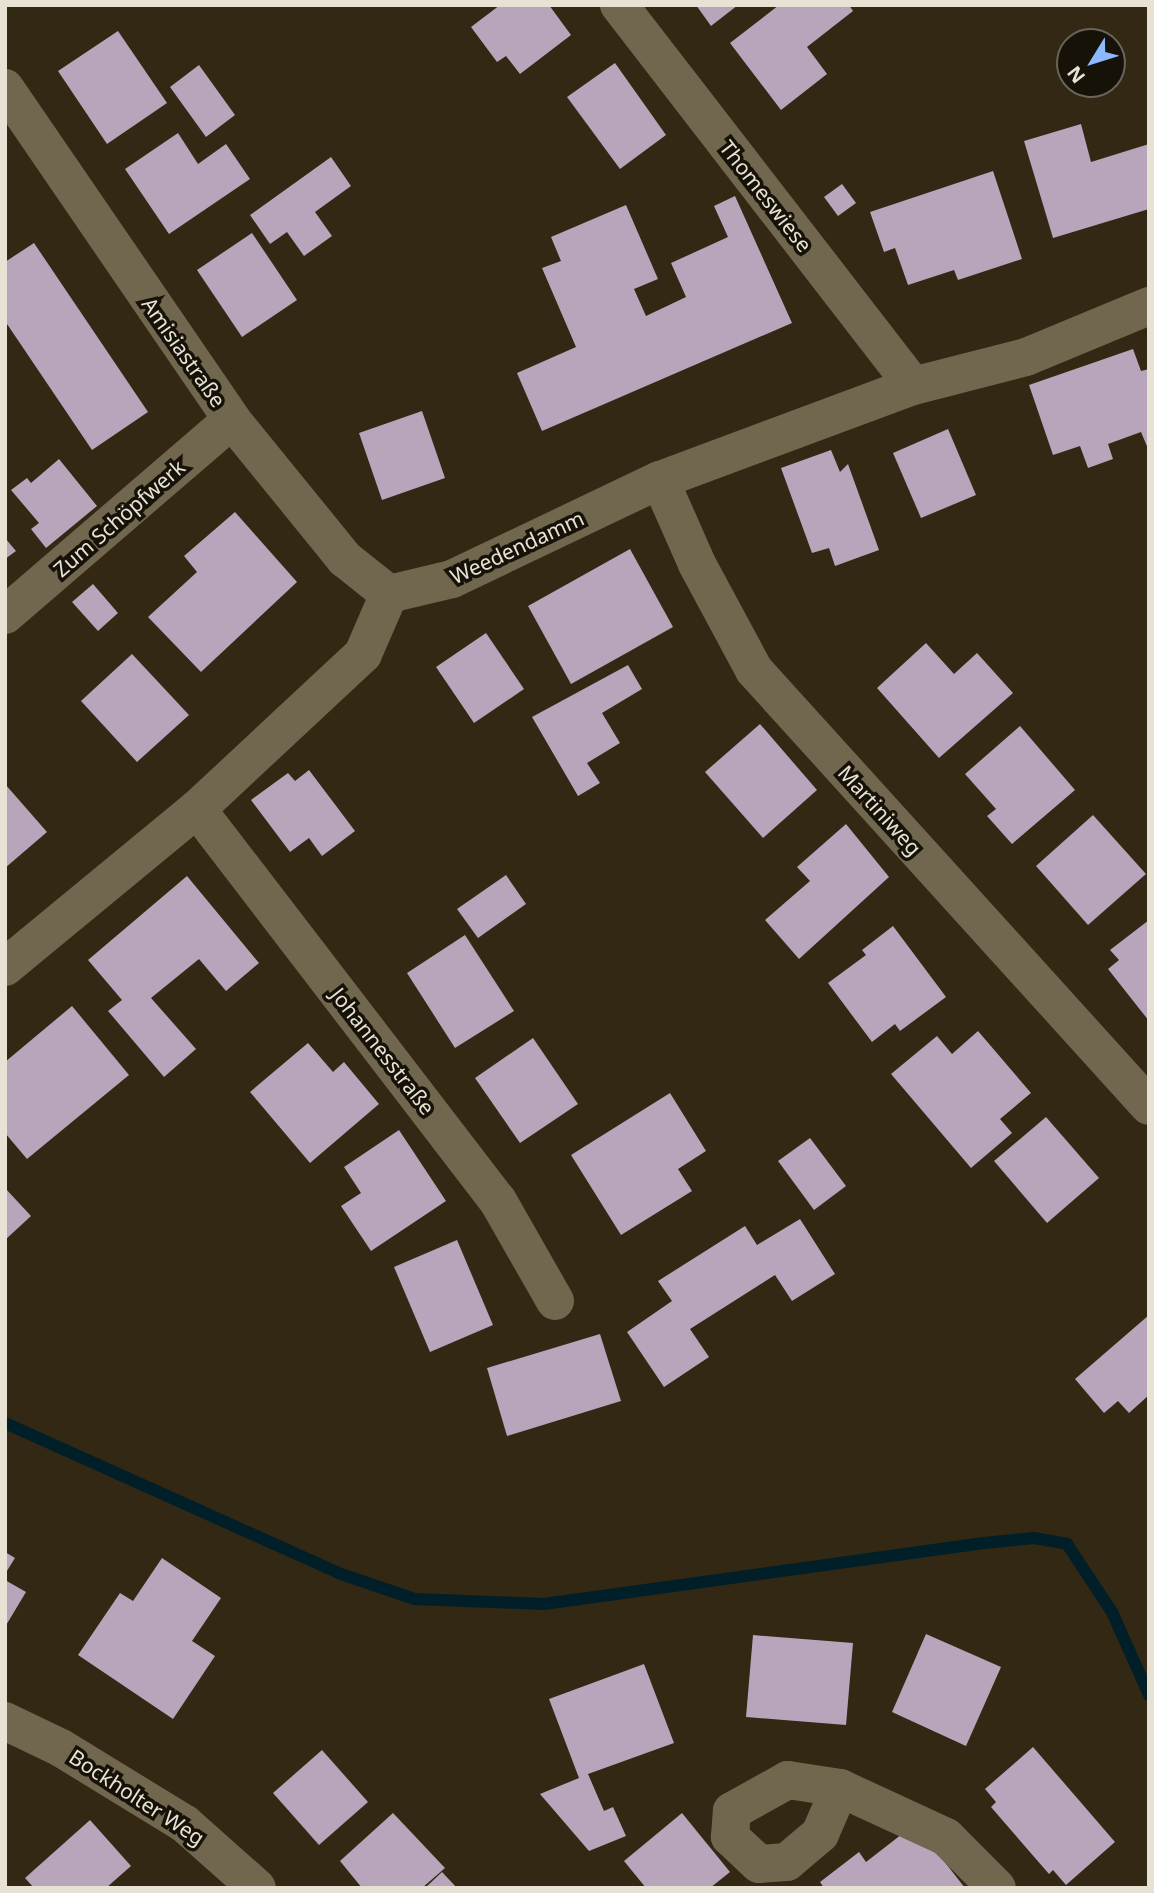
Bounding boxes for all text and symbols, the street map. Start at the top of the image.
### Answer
north arrow [1056,28,1126,98]
text: N [1061,61,1091,89]
street label: Thomeswiese [715,135,817,257]
street label: Amisiastraße [137,292,231,412]
street label: Zum Schöpfwerk [48,454,190,582]
street label: Weedendamm [446,505,588,589]
street label: Martiniweg [833,760,927,860]
street label: Johannesstraße [326,983,440,1119]
street label: Bockholter Weg [65,1744,209,1850]

